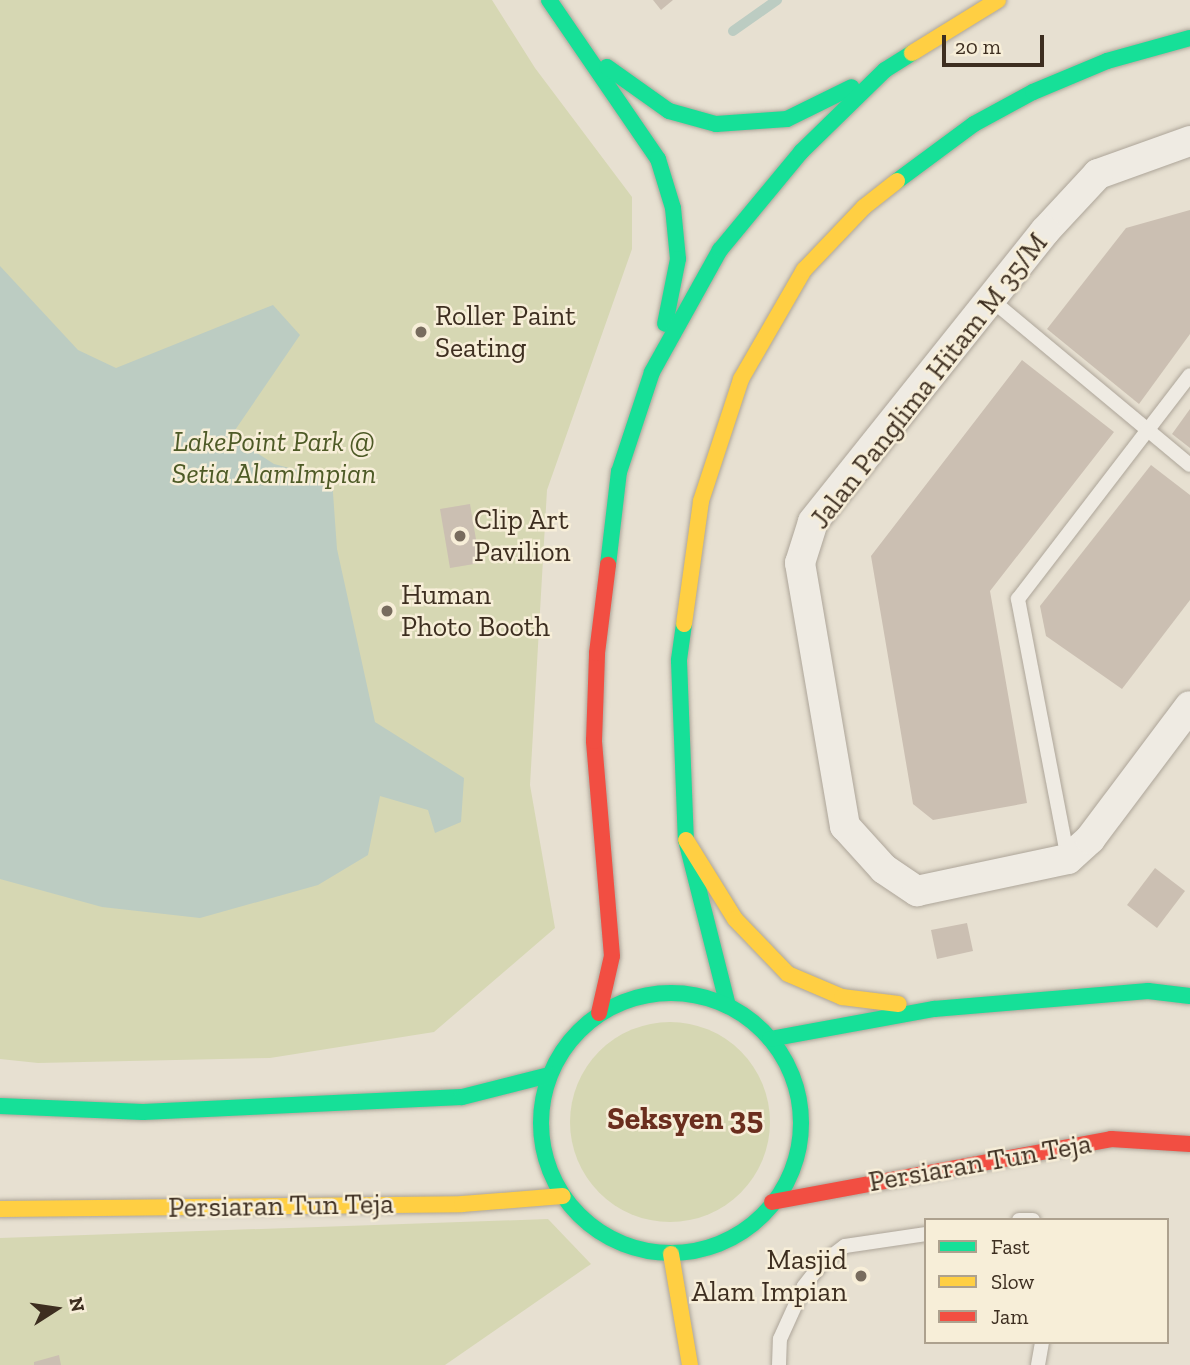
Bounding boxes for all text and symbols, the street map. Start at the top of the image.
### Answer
scale bar [945,21,1046,65]
text: 20 m [955,34,1001,59]
street label: Jalan Panglima Hitam M 35/M [803,227,1055,535]
place label: Roller Paint Seating [435,299,576,365]
marker: Roller Paint Seating [413,324,429,340]
park label: LakePoint Park @ Setia AlamImpian [171,425,377,491]
place label: Clip Art Pavilion [474,503,571,569]
marker: Clip Art Pavilion [452,528,468,544]
place label: Human Photo Booth [401,578,550,644]
marker: Human Photo Booth [379,603,395,619]
district label: Seksyen 35 [607,1099,763,1137]
street label: Persiaran Tun Teja [866,1127,1094,1199]
street label: Persiaran Tun Teja [167,1187,395,1225]
legend [924,1218,1169,1344]
text: Fast [991,1234,1030,1259]
place label: Masjid Alam Impian [691,1243,847,1309]
marker: Masjid Alam Impian [853,1268,869,1284]
text: Slow [991,1269,1034,1294]
north arrow [21,1274,91,1344]
text: N [64,1295,90,1314]
text: Jam [991,1304,1028,1329]

